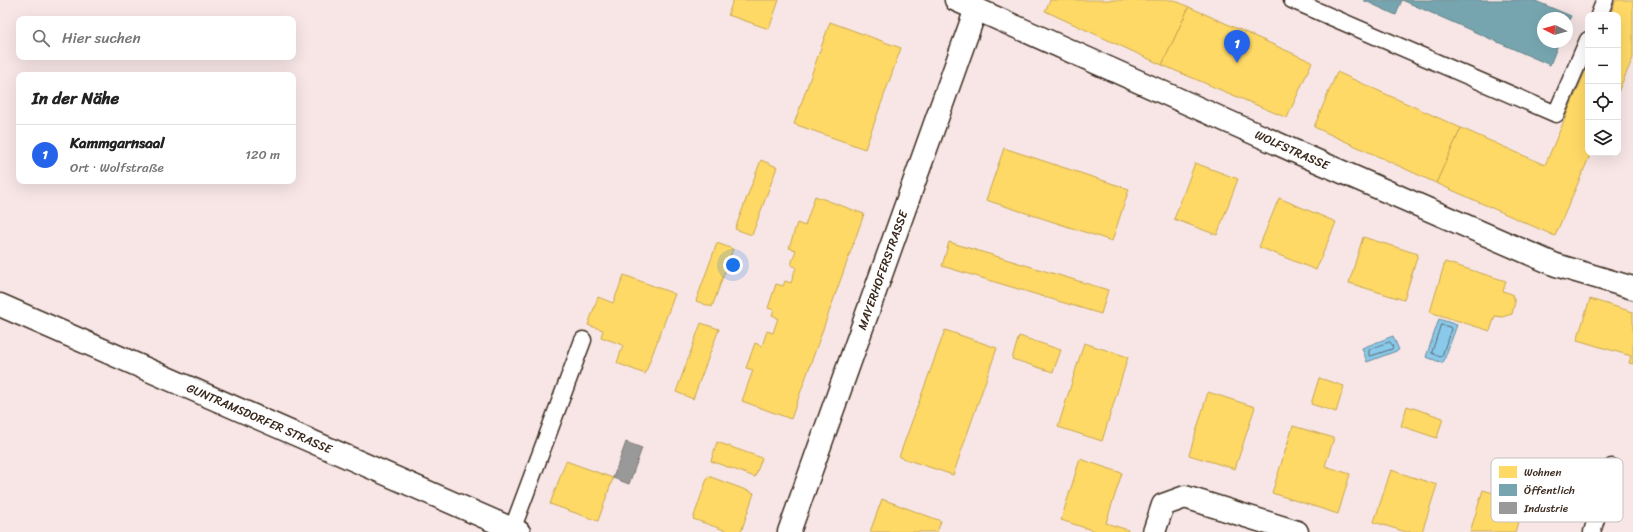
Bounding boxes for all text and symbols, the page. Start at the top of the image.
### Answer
north arrow [1537,12,1573,48]
map controls [1585,12,1621,156]
button: + [1585,12,1621,48]
search box [16,16,296,60]
text: Hier suchen [62,25,141,51]
icon: search [30,27,52,49]
pin: 1 [1224,30,1250,63]
button: − [1585,48,1621,84]
text: In der Nähe [32,83,119,113]
button: locate [1585,84,1621,120]
button: layers [1585,120,1621,156]
street label: WOLFSTRASSE [1251,124,1334,177]
text: Kammgarnsaal [70,130,165,156]
text: 1 [42,143,48,166]
text: 120 m [245,143,280,166]
text: Ort · Wolfstraße [70,156,164,179]
street label: MAYERHOFERSTRASSE [851,206,915,333]
your location [723,255,743,275]
street label: GUNTRAMSDORFER STRASSE [183,377,337,460]
legend [1491,458,1623,522]
text: Wohnen [1524,463,1561,482]
text: Öffentlich [1524,481,1575,500]
text: Industrie [1523,499,1569,518]

